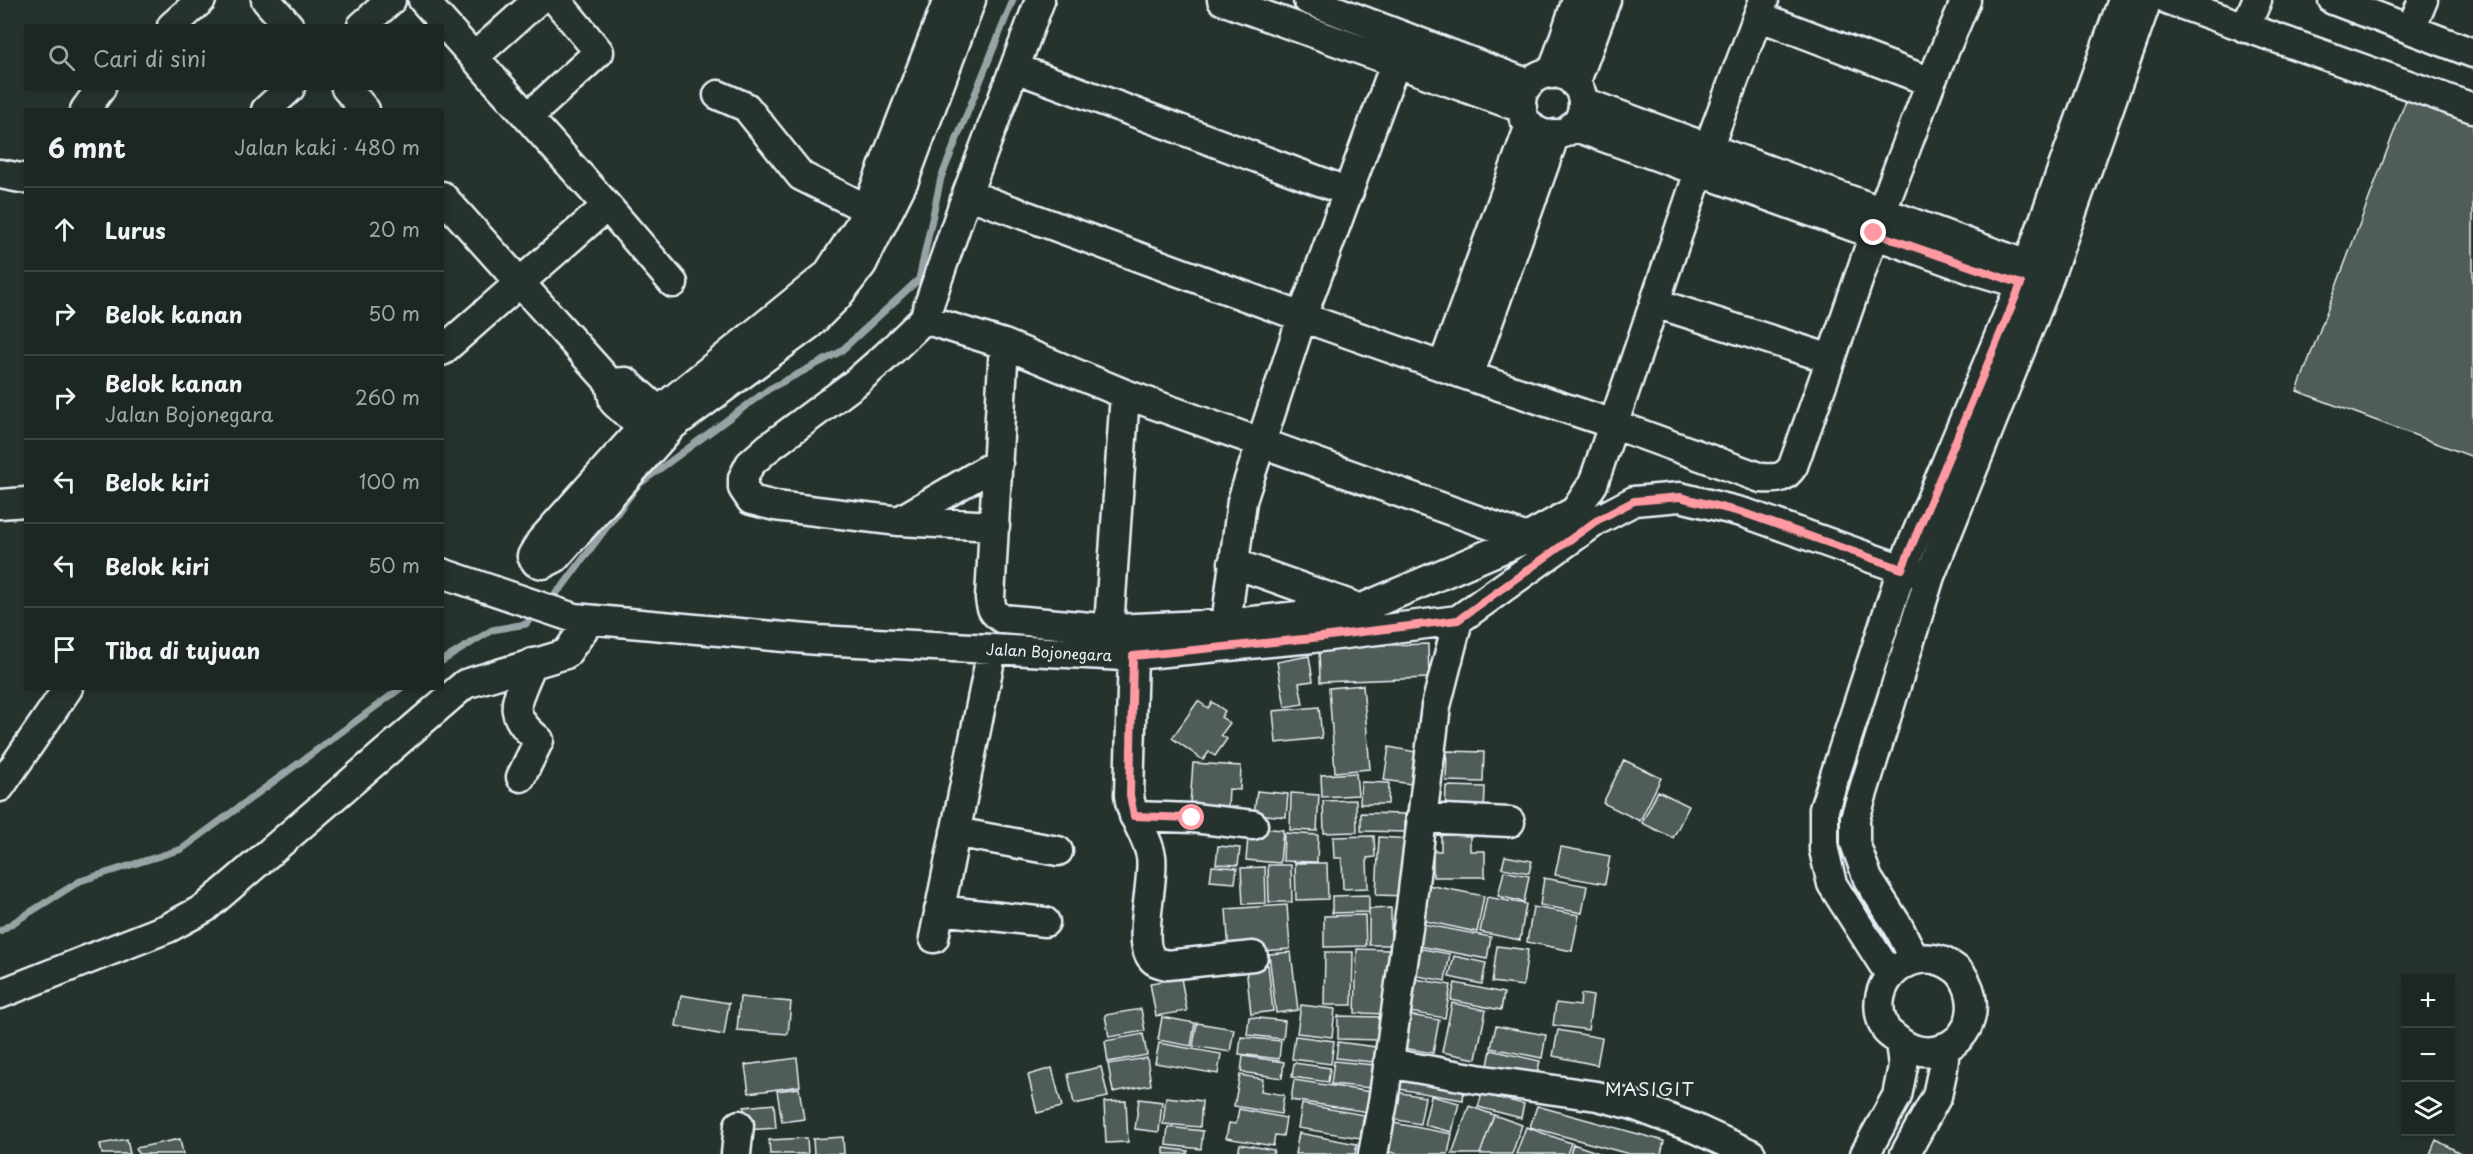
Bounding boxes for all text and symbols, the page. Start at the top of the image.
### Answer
search box [24,24,444,90]
icon: search [45,41,78,74]
text: Cari di sini [93,41,206,74]
text: 6 mnt [48,128,126,167]
text: Jalan kaki · 480 m [234,132,420,162]
icon: ahead [48,213,81,246]
text: Lurus [105,213,166,246]
text: 20 m [368,214,420,244]
route end [1860,219,1886,245]
icon: right [48,297,81,330]
text: Belok kanan [105,297,242,330]
text: 50 m [368,298,420,328]
text: Belok kanan [105,366,242,399]
icon: right [48,381,81,414]
text: 260 m [355,382,420,412]
text: Jalan Bojonegara [105,399,273,429]
icon: left [48,465,81,498]
text: Belok kiri [105,465,209,498]
text: 100 m [359,466,420,496]
icon: left [48,549,81,582]
text: Belok kiri [105,549,209,582]
text: 50 m [368,550,420,580]
icon: arrive [48,633,81,666]
text: Tiba di tujuan [105,633,260,666]
street label: Jalan Bojonegara [985,637,1113,666]
route start [1178,804,1204,830]
map controls [2401,974,2455,1136]
button: + [2401,974,2455,1028]
button: − [2401,1028,2455,1082]
district label: MASIGIT [1605,1075,1695,1102]
button: layers [2401,1082,2455,1136]

